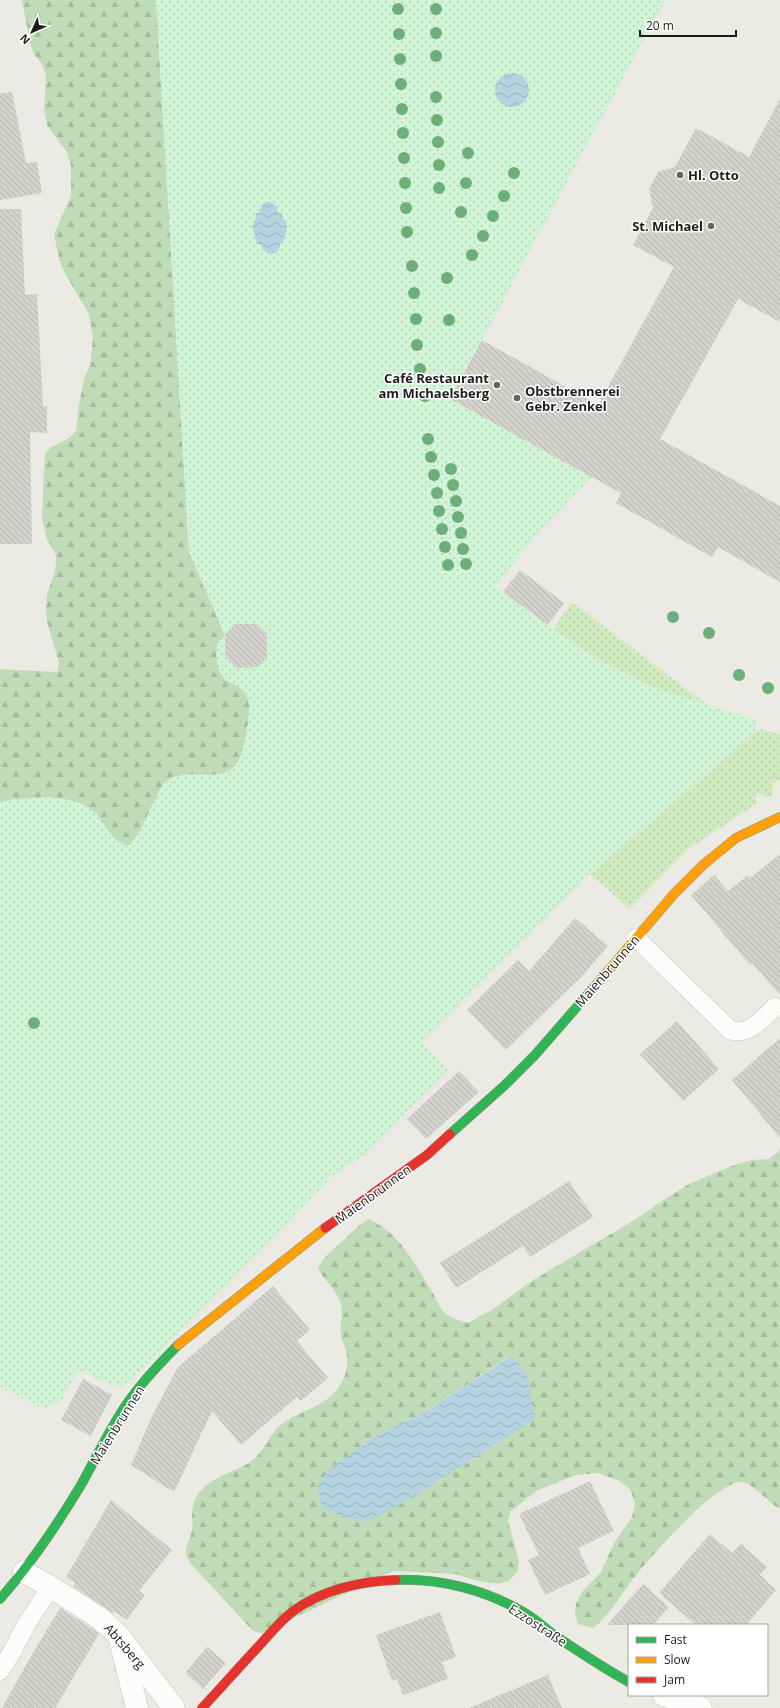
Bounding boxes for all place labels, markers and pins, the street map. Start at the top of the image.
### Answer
place label: Hl. Otto [688,166,739,184]
marker: Hl. Otto [675,170,685,180]
place label: St. Michael [632,217,703,235]
marker: St. Michael [706,221,716,231]
place label: Café Restaurant am Michaelsberg [378,369,490,402]
marker: Café Restaurant am Michaelsberg [492,380,502,390]
place label: Obstbrennerei Gebr. Zenkel [525,382,620,415]
marker: Obstbrennerei Gebr. Zenkel [512,393,522,403]

